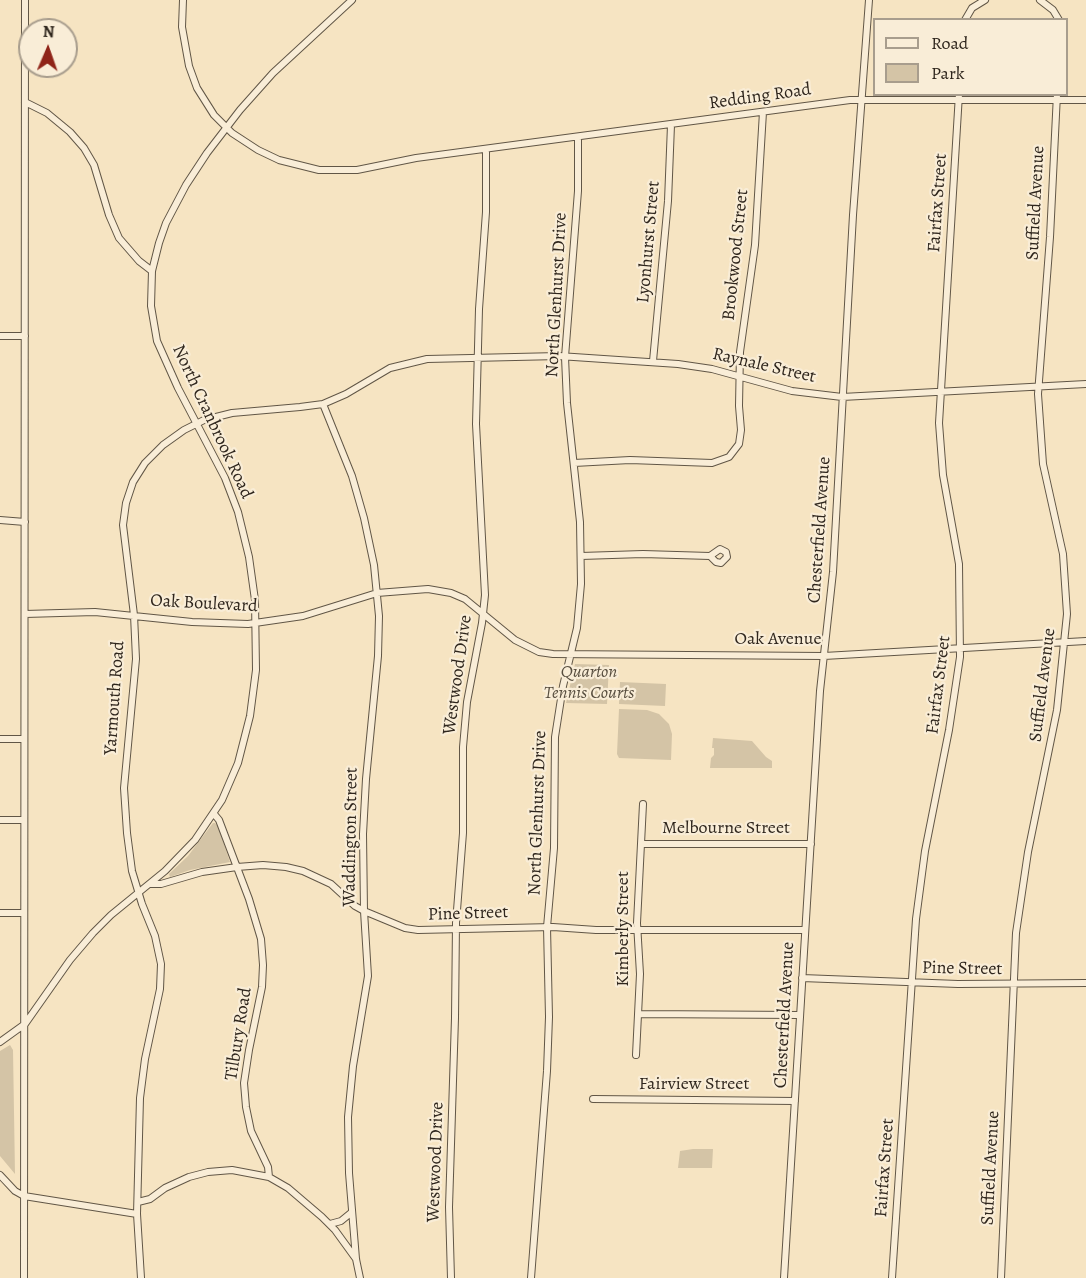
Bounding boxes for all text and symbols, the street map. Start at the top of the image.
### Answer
north arrow [18,18,78,78]
legend [873,18,1068,96]
text: N [42,21,55,43]
text: Road [931,31,968,55]
text: Park [931,61,965,85]
street label: Redding Road [708,79,812,115]
street label: Suffield Avenue [1022,145,1050,261]
street label: Fairfax Street [924,153,952,253]
street label: Lyonhurst Street [633,180,665,304]
street label: Brookwood Street [718,188,754,322]
street label: North Glenhurst Drive [542,212,572,378]
street label: North Cranbrook Road [167,342,257,502]
street label: Raynale Street [710,344,818,388]
street label: Chesterfield Avenue [804,456,836,604]
street label: Oak Boulevard [150,590,258,618]
street label: Westwood Drive [439,614,477,736]
street label: Suffield Avenue [1025,627,1061,743]
street label: Oak Avenue [735,629,821,651]
street label: Fairfax Street [922,634,956,736]
street label: Yarmouth Road [100,640,130,756]
park label: Quarton Tennis Courts [544,662,634,704]
street label: North Glenhurst Drive [524,730,552,896]
street label: Waddington Street [339,767,363,907]
street label: Melbourne Street [662,818,790,840]
street label: Kimberly Street [613,871,635,987]
street label: Pine Street [427,902,509,926]
street label: Chesterfield Avenue [770,941,800,1089]
street label: Pine Street [922,957,1002,981]
street label: Tilbury Road [221,986,257,1082]
street label: Fairview Street [639,1074,749,1096]
street label: Westwood Drive [423,1101,449,1223]
street label: Suffield Avenue [977,1110,1005,1226]
street label: Fairfax Street [871,1118,899,1218]

